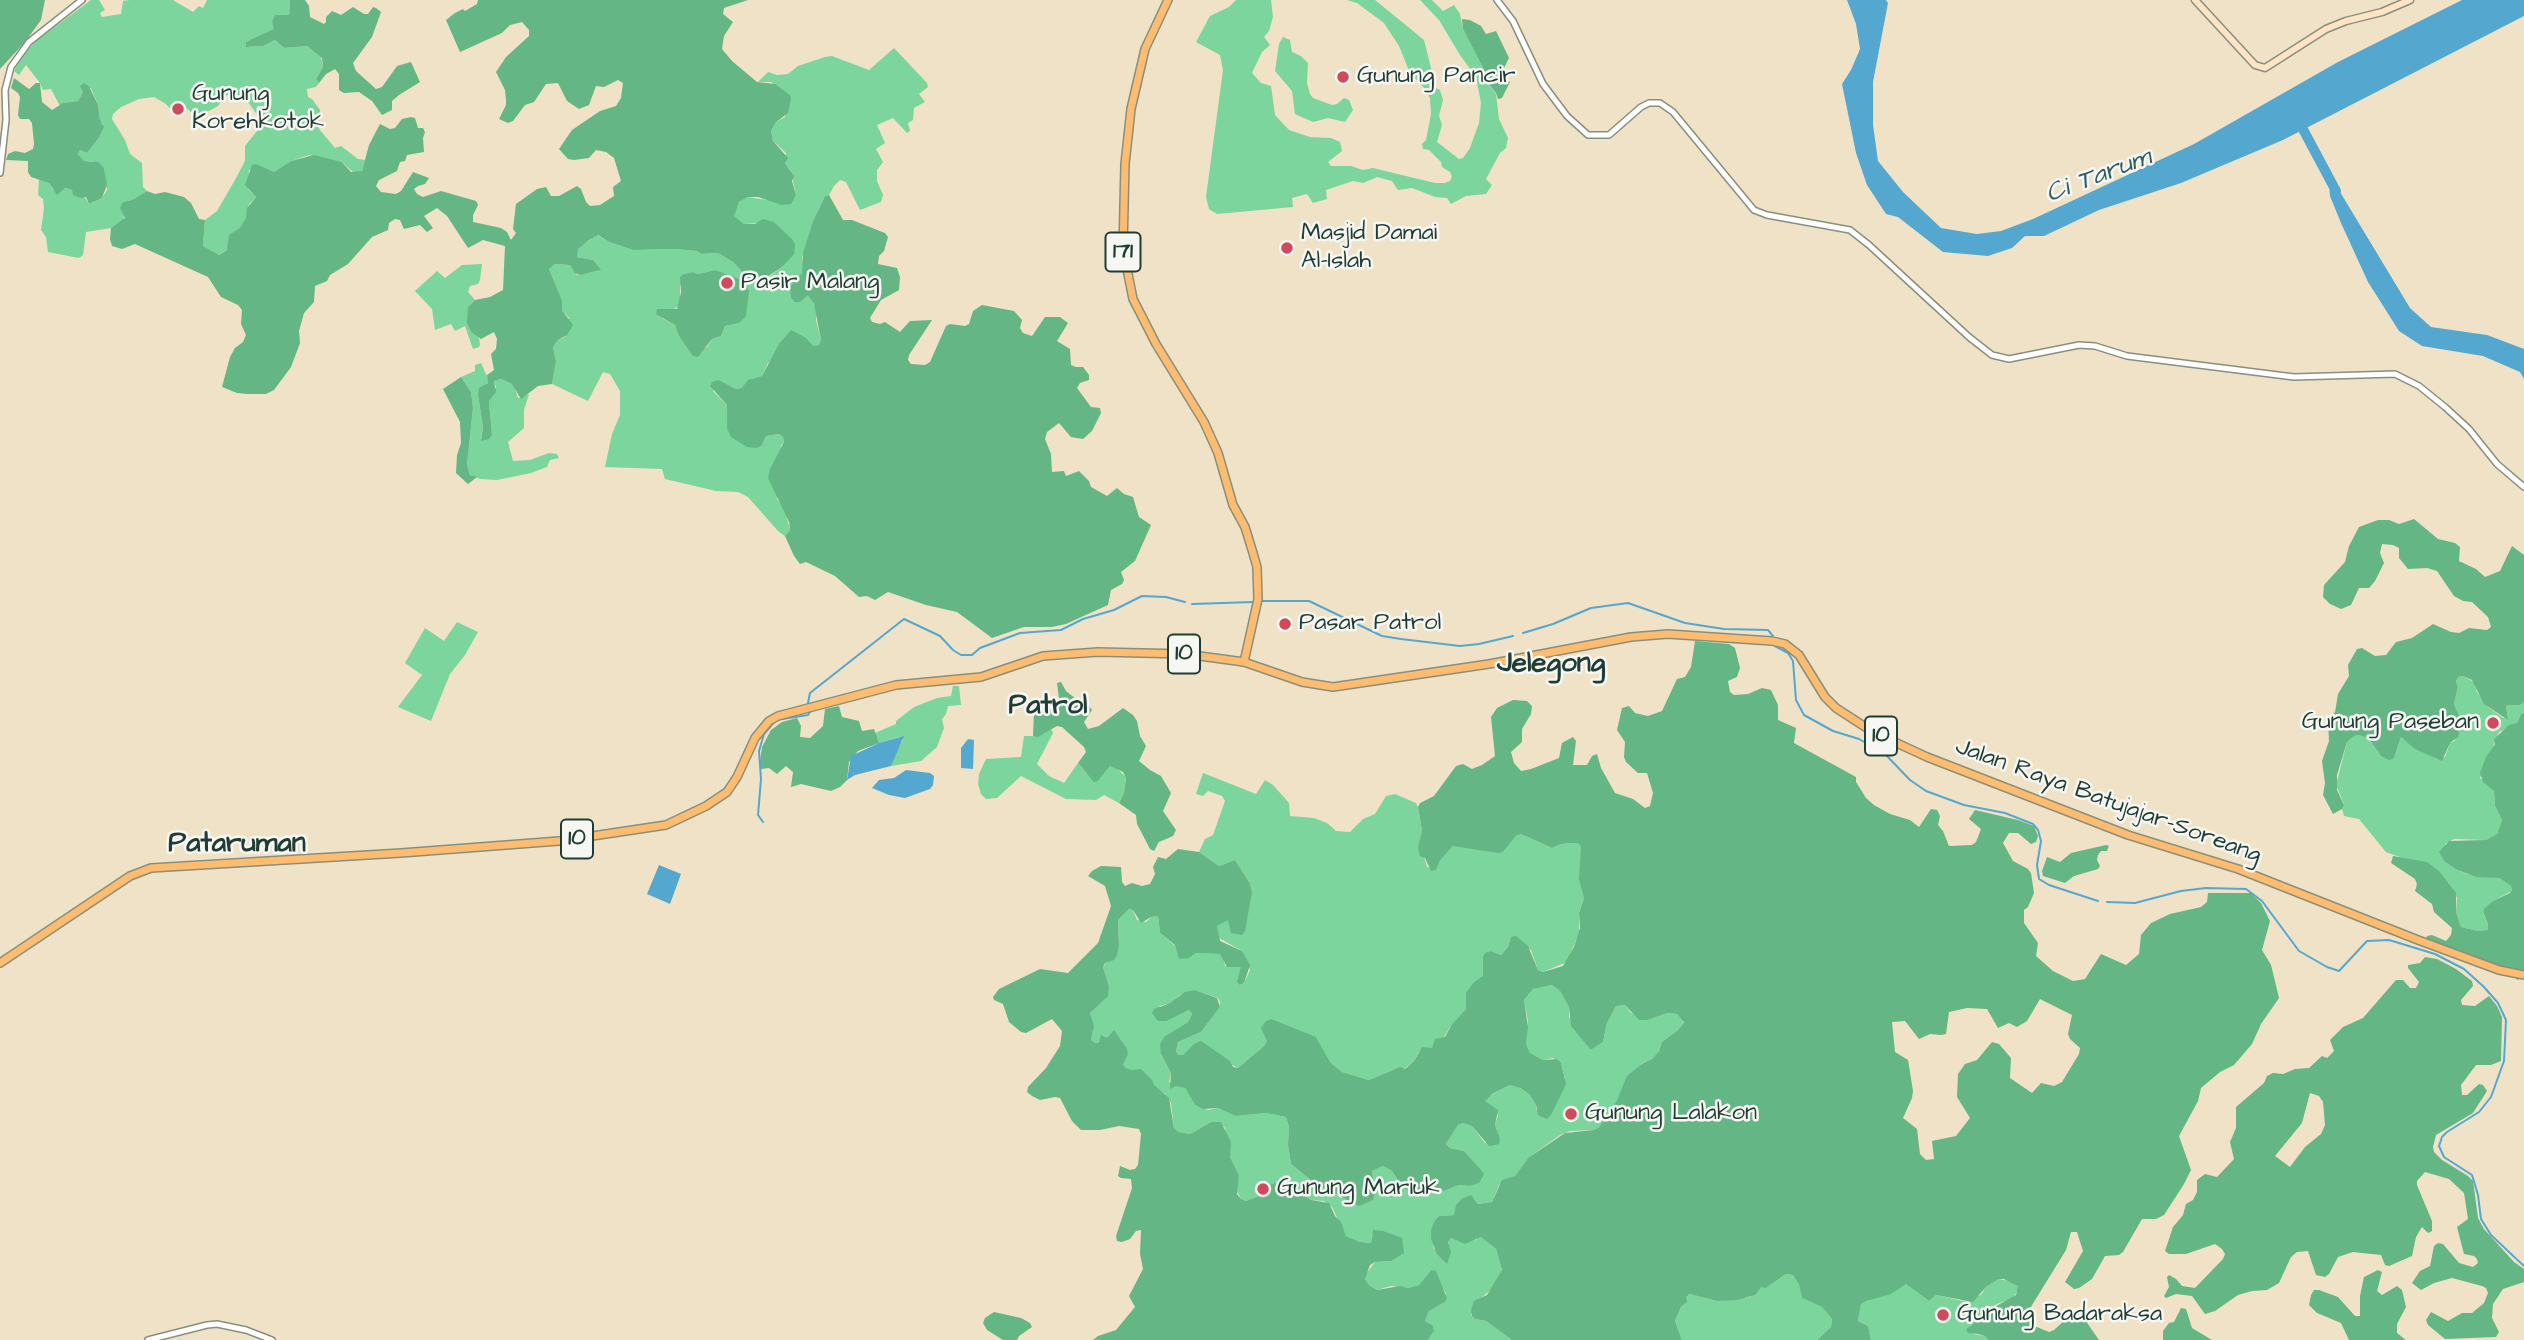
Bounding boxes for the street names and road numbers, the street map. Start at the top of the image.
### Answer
road number: 171 [1106,232,1140,272]
road number: 10 [1168,634,1200,674]
road number: 10 [1865,716,1897,756]
street label: Jalan Raya Batujajar-Soreang [1951,733,2265,871]
road number: 10 [561,820,593,859]

